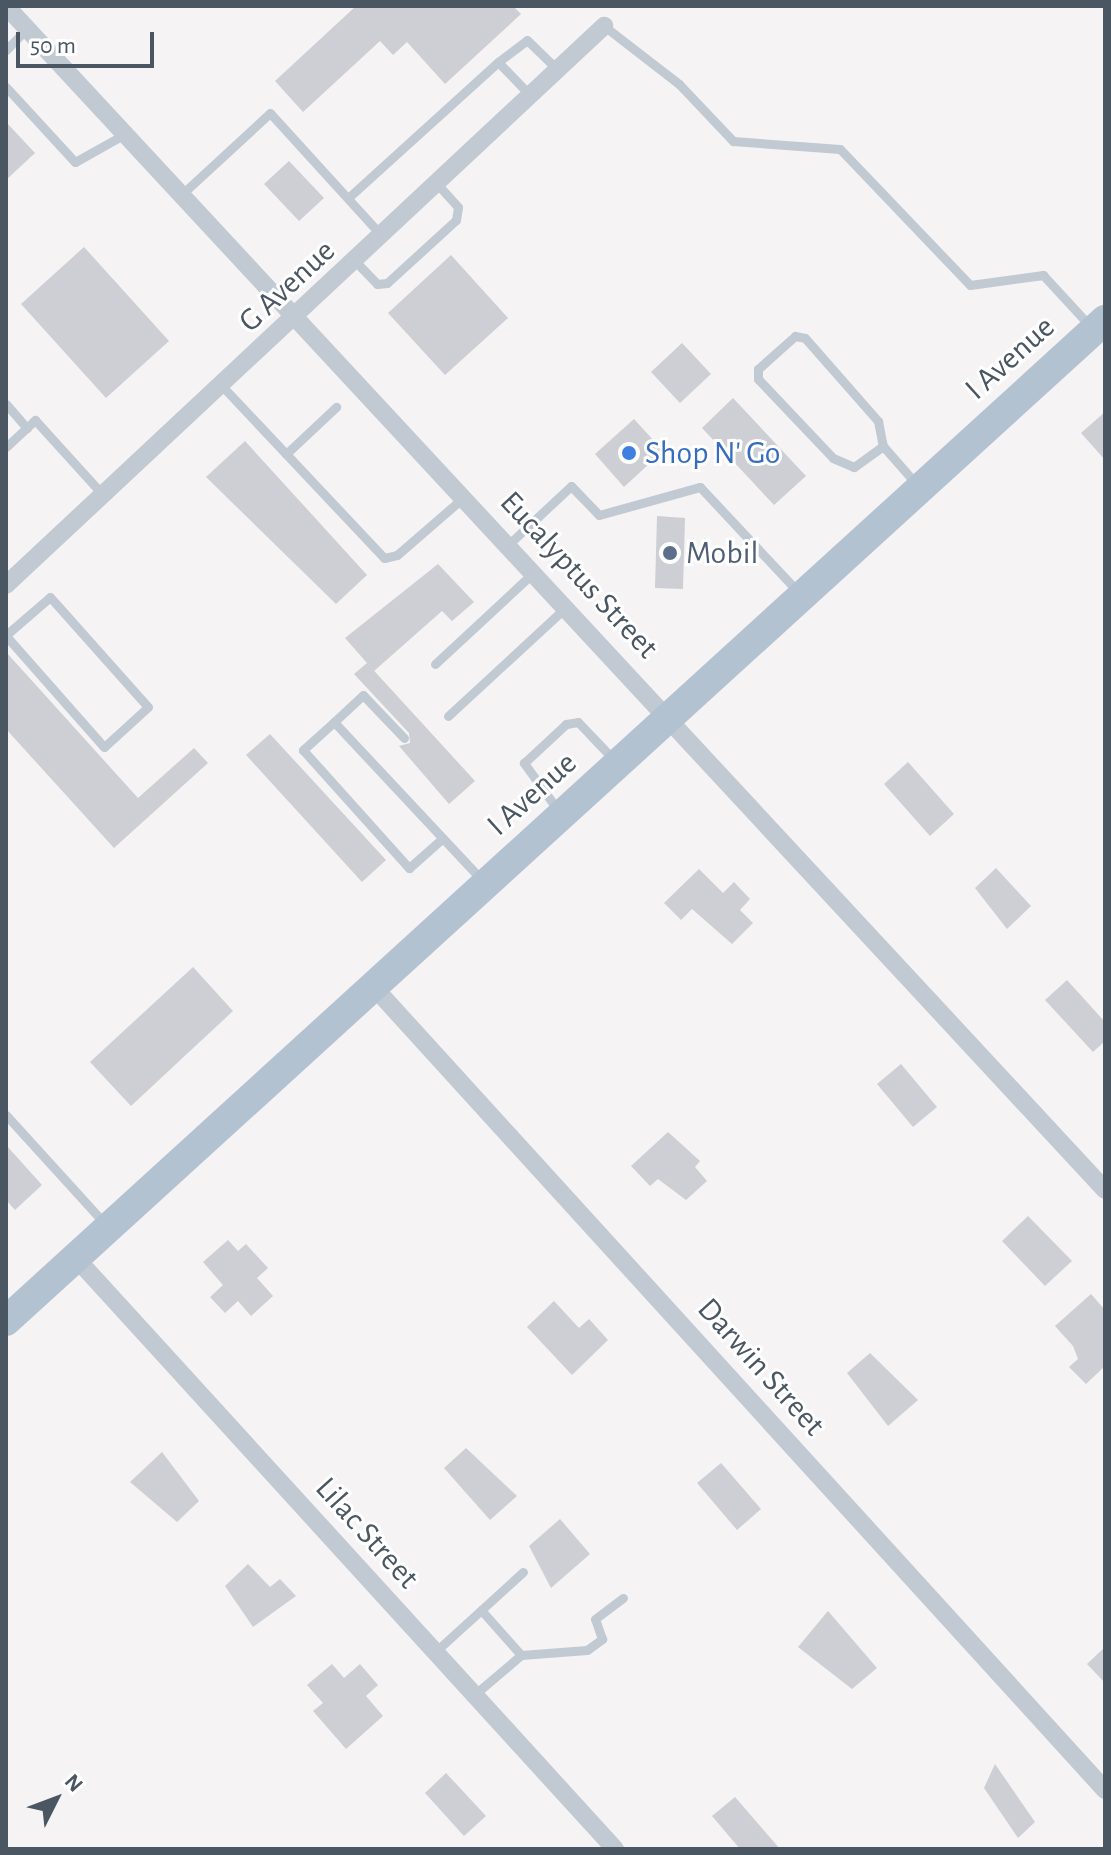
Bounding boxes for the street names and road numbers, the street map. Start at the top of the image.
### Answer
street label: G Avenue [231,232,343,340]
street label: I Avenue [957,308,1063,408]
street label: Eucalyptus Street [492,483,666,667]
street label: I Avenue [479,744,585,844]
street label: Darwin Street [689,1290,833,1444]
street label: Lilac Street [307,1469,427,1597]

